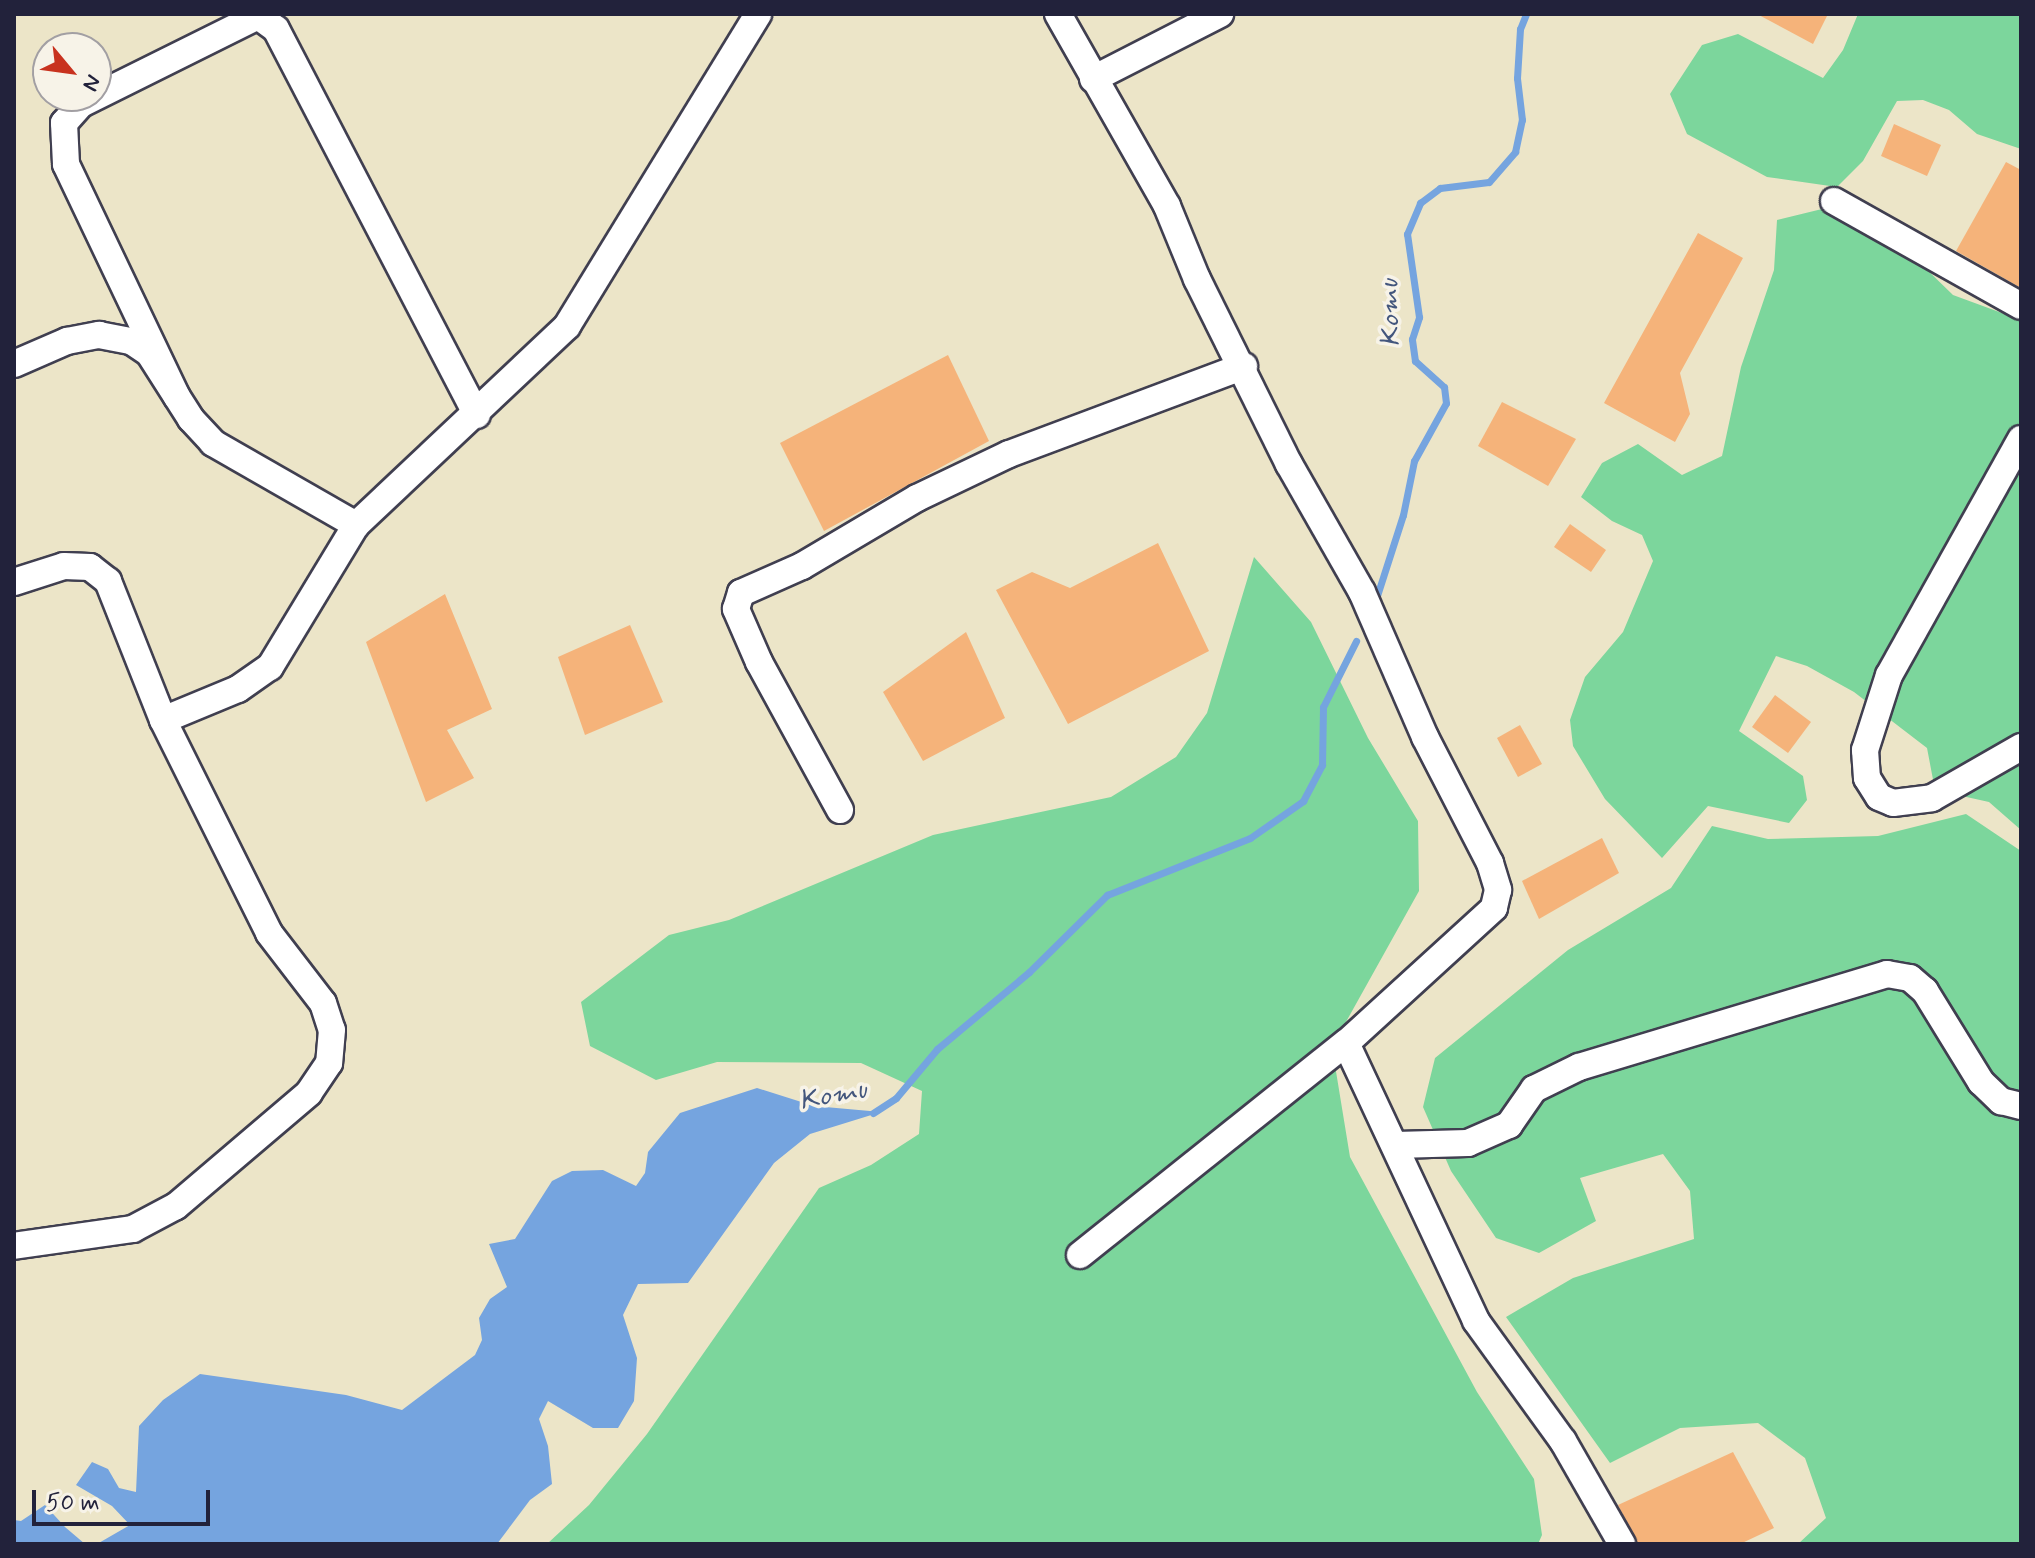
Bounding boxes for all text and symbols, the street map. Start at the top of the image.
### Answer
north arrow [32,32,112,112]
text: N [75,69,107,96]
water label: Komu [1373,278,1409,348]
water label: Komu [796,1073,870,1119]
scale bar [36,1474,214,1524]
text: 50 m [46,1488,100,1519]

